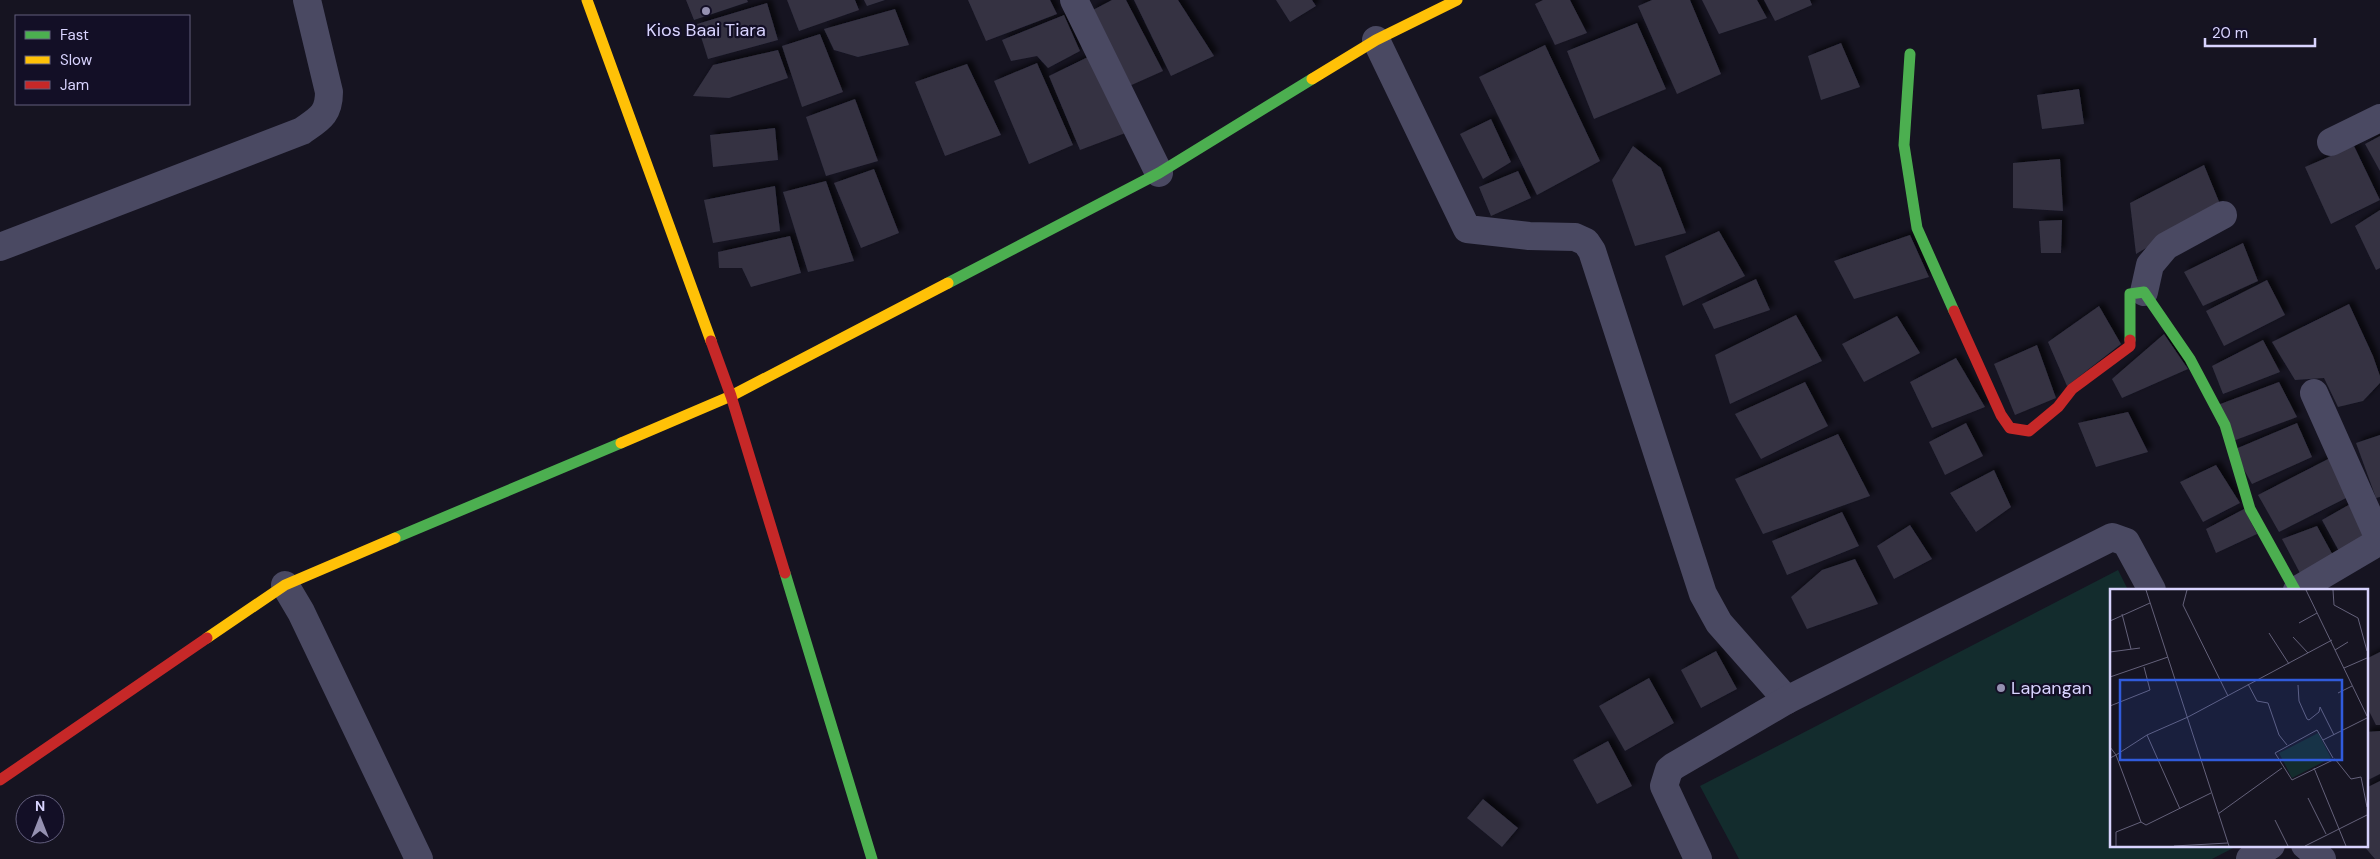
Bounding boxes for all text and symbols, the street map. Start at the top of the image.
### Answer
marker: Kios Baai Tiara [700,5,712,17]
legend [15,15,190,105]
scale bar [2205,15,2315,47]
place label: Kios Baai Tiara [646,18,766,42]
text: 20 m [2212,23,2248,43]
text: Fast [60,25,89,45]
text: Slow [60,50,93,70]
text: Jam [60,75,89,95]
inset map [2110,589,2368,846]
place label: Lapangan [2011,676,2092,700]
marker: Lapangan [1995,682,2007,694]
north arrow [15,794,65,844]
text: N [35,797,45,815]

